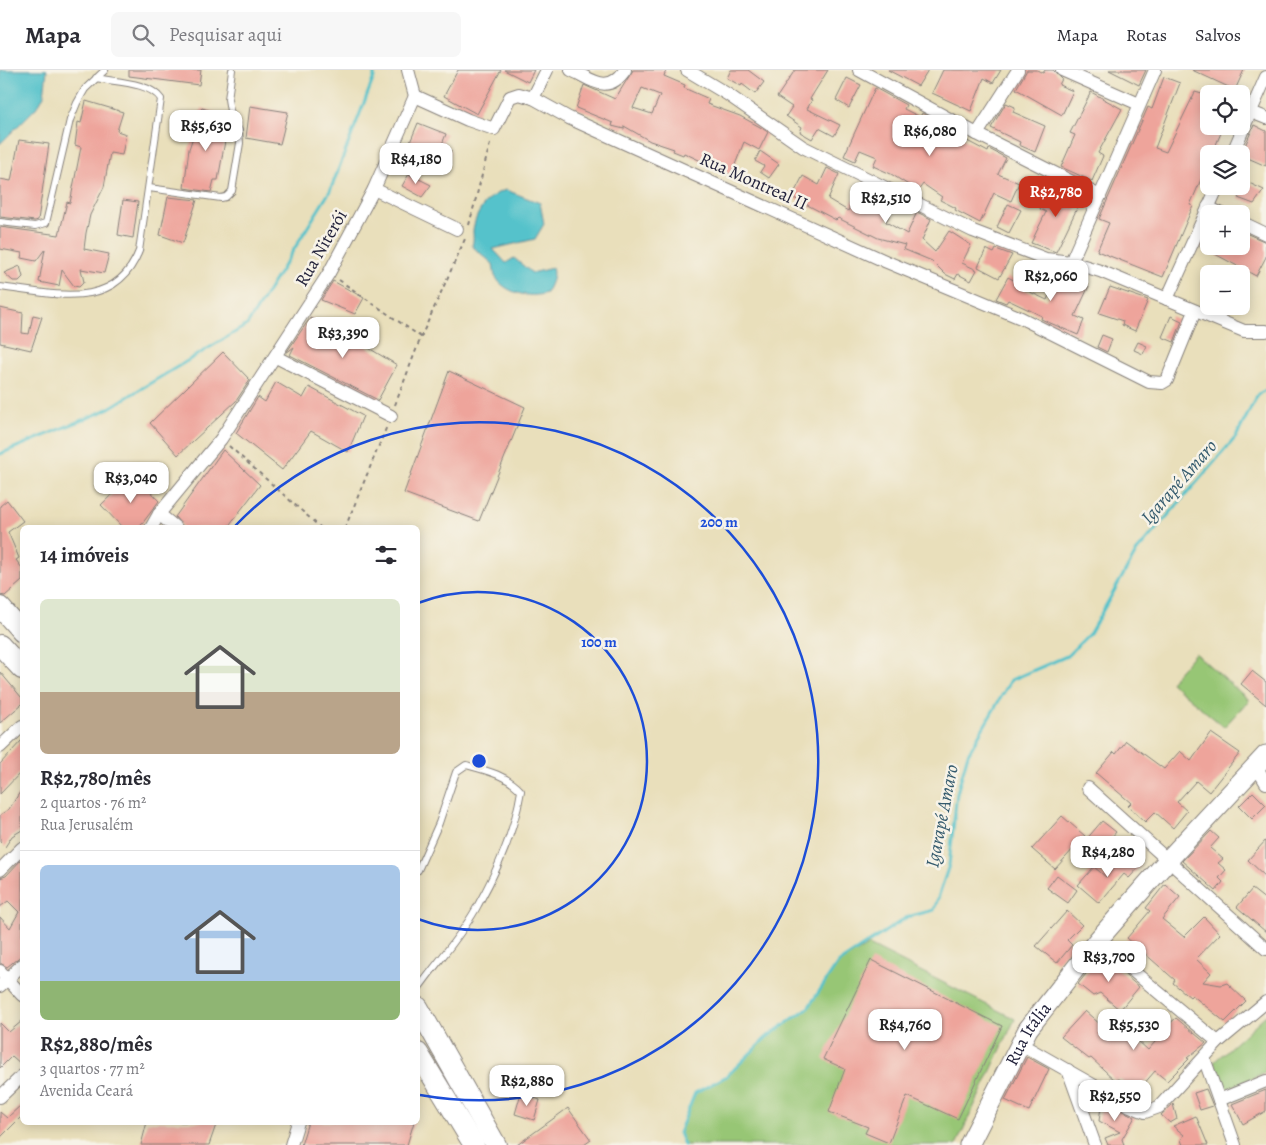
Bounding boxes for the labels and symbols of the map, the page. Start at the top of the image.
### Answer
pin: R$5,630 [160,109,252,152]
pin: R$6,080 [884,114,976,157]
pin: R$4,180 [370,142,462,185]
street label: Rua Montreal II [696,146,812,216]
pin: R$2,780 [1010,176,1102,218]
pin: R$2,510 [840,182,932,224]
street label: Rua Niterói [289,205,353,291]
pin: R$2,060 [1005,260,1097,302]
pin: R$3,390 [297,316,389,359]
water label: Igarapé Amaro [1135,434,1223,530]
pin: R$3,040 [85,462,177,504]
text: 200 m [700,512,738,532]
text: 100 m [581,632,617,652]
centre of rings [470,752,488,770]
water label: Igarapé Amaro [919,762,965,870]
pin: R$4,280 [1062,836,1154,878]
pin: R$3,700 [1063,940,1155,983]
street label: Rua Itália [999,996,1057,1070]
pin: R$4,760 [859,1008,951,1051]
pin: R$5,530 [1088,1008,1180,1051]
pin: R$2,880 [481,1064,573,1107]
pin: R$2,550 [1069,1080,1161,1122]

